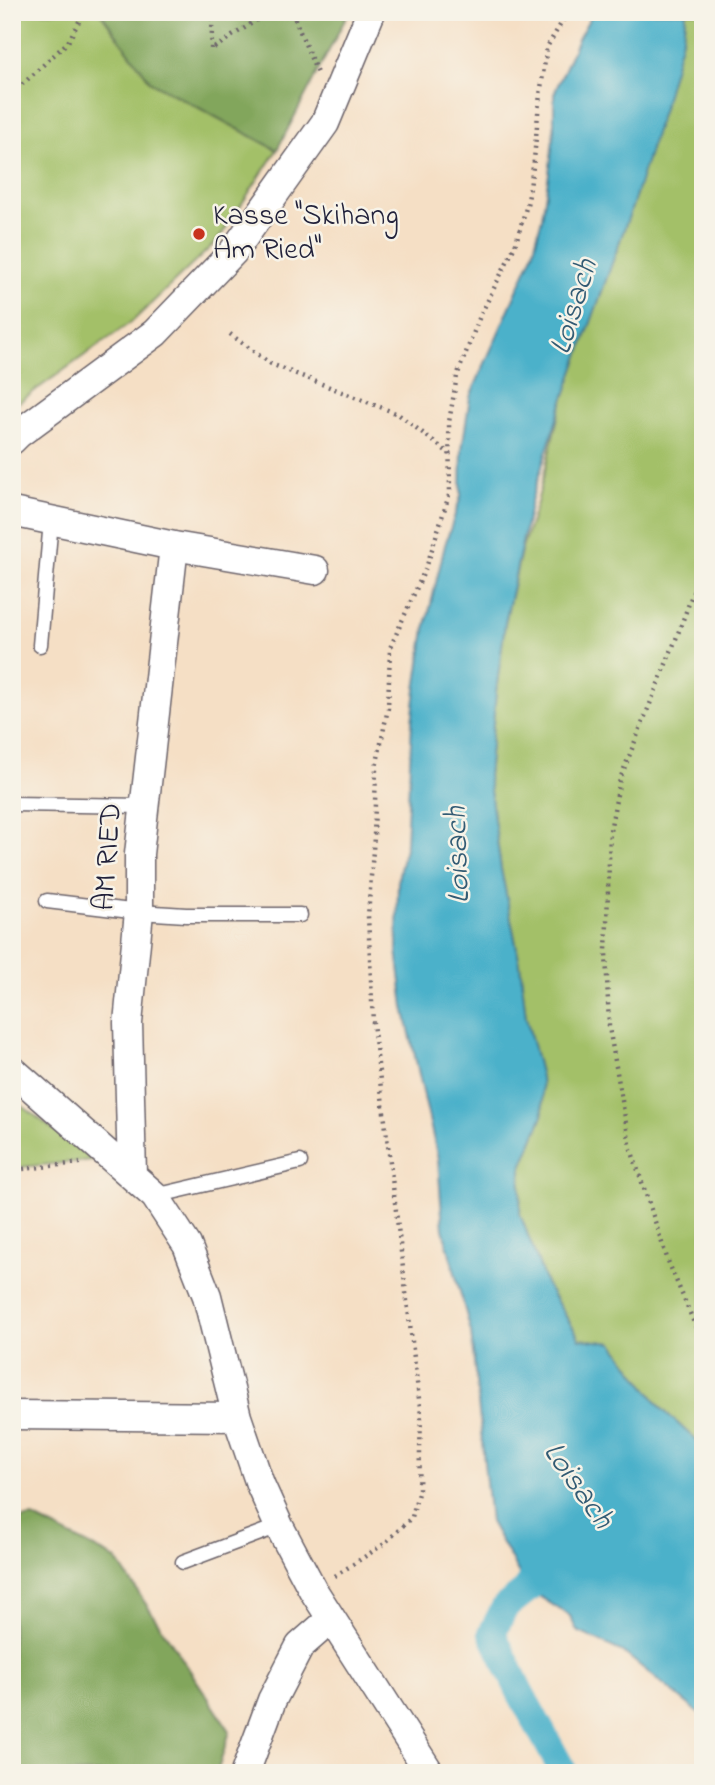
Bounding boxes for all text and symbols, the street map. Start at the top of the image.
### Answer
place label: Kasse "Skihang Am Ried" [213,195,399,273]
marker: Kasse "Skihang Am Ried" [191,226,207,242]
water label: Loisach [538,253,612,360]
street label: AM RIED [83,802,135,912]
water label: Loisach [434,805,484,904]
water label: Loisach [530,1433,625,1540]

